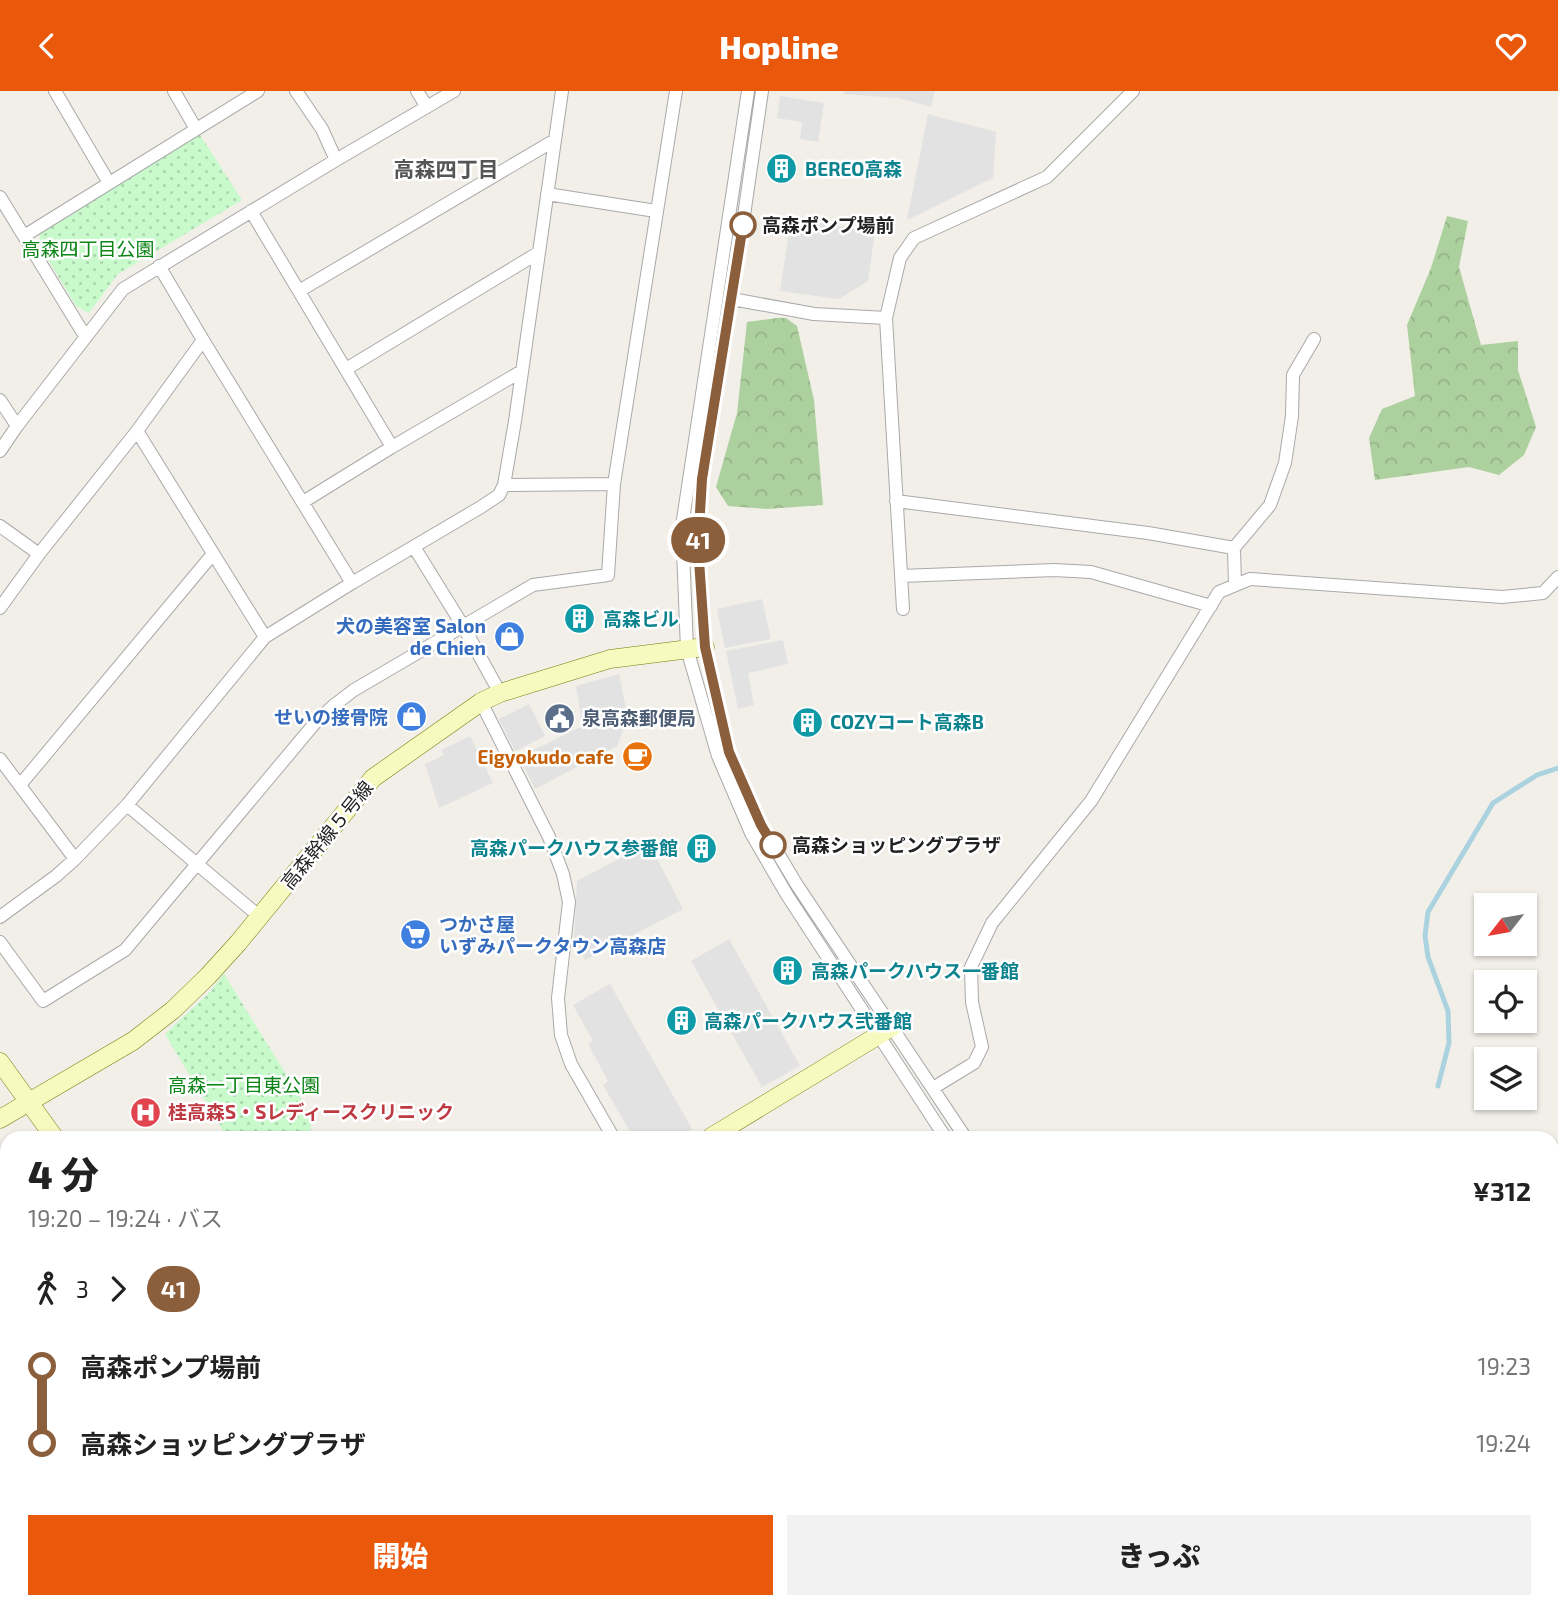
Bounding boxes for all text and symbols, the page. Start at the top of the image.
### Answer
icon: back [28,27,66,65]
text: Hopline [719,27,839,65]
icon: heart [1492,27,1530,65]
building icon: BEREO高森 [765,152,799,186]
district label: 高森四丁目 [394,156,499,181]
place label: BEREO高森 [805,157,902,180]
marker: 高森ポンプ場前 [730,212,756,238]
place label: 高森ポンプ場前 [762,213,894,236]
park label: 高森四丁目公園 [21,237,155,260]
line badge: 41 [666,517,730,563]
text: 41 [685,525,711,554]
building icon: 高森ビル [563,602,597,636]
place label: 高森ビル [603,607,679,630]
place label: 犬の美容室 Salon de Chien [336,614,486,659]
shop icon: 犬の美容室 Salon de Chien [492,620,526,654]
shop icon: せいの接骨院 [394,700,428,734]
public building icon: 泉高森郵便局 [542,701,576,735]
place label: せいの接骨院 [274,705,388,728]
building icon: COZYコート高森B [790,705,824,739]
place label: 泉高森郵便局 [582,706,696,729]
place label: COZYコート高森B [830,710,984,733]
cafe icon: Eigyokudo cafe [620,740,654,774]
place label: Eigyokudo cafe [478,745,614,769]
street label: 高森幹線５号線 [276,776,377,894]
building icon: 高森パークハウス参番館 [684,831,718,865]
marker: 高森ショッピングプラザ [760,832,786,858]
place label: 高森ショッピングプラザ [792,833,1001,856]
place label: 高森パークハウス参番館 [470,836,678,859]
north arrow [1474,893,1536,955]
map controls [1474,893,1537,1110]
place label: つかさ屋 いずみパークタウン高森店 [439,912,666,957]
supermarket icon: つかさ屋 いずみパークタウン高森店 [399,918,433,952]
building icon: 高森パークハウス一番館 [771,954,805,988]
place label: 高森パークハウス一番館 [811,959,1019,982]
button: locate [1474,970,1537,1033]
building icon: 高森パークハウス弐番館 [664,1004,698,1038]
place label: 高森パークハウス弐番館 [704,1009,912,1032]
button: layers [1474,1047,1537,1110]
park label: 高森一丁目東公園 [168,1073,320,1096]
hospital icon: 桂高森S・Sレディースクリニック [128,1095,162,1129]
place label: 桂高森S・Sレディースクリニック [168,1100,454,1123]
text: 4 分 [28,1151,99,1197]
text: ¥312 [1473,1175,1531,1206]
text: 19:20 – 19:24 · バス [28,1204,223,1232]
icon: walk [28,1270,66,1308]
icon: forward [99,1270,137,1308]
text: 41 [161,1274,186,1303]
text: 3 [76,1275,89,1303]
text: 高森ポンプ場前 [80,1351,261,1382]
text: 19:23 [1478,1352,1531,1380]
text: 高森ショッピングプラザ [80,1428,366,1459]
text: 19:24 [1476,1429,1531,1457]
button: 開始 [28,1515,773,1595]
button: きっぷ [787,1515,1531,1595]

